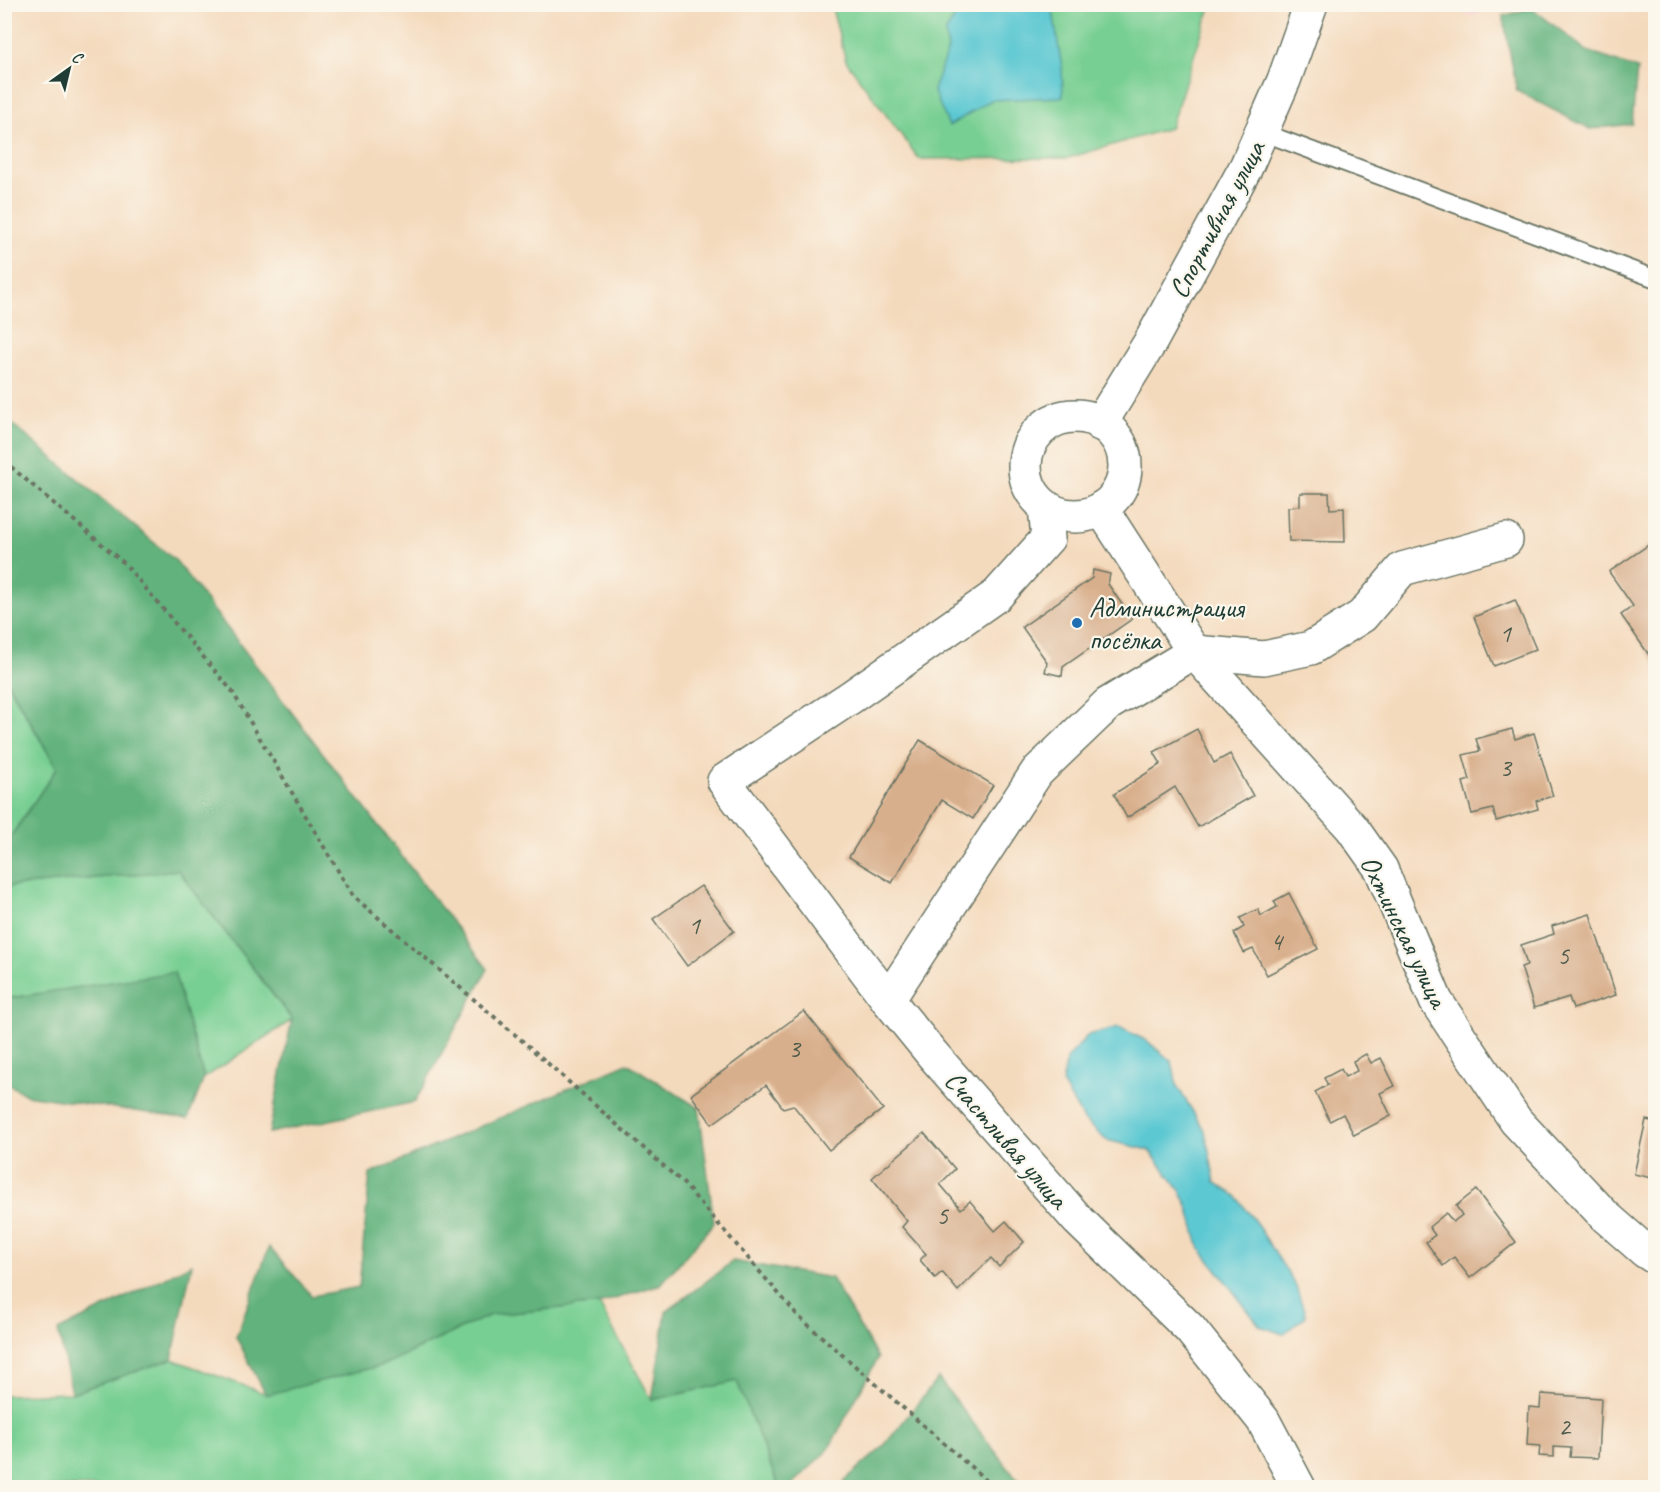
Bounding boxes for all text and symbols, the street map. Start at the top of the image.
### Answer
north arrow [39,39,99,99]
text: С [68,47,87,69]
street label: Спортивная улица [1160,133,1273,304]
place label: Администрация посёлка [1089,590,1246,657]
marker: Администрация посёлка [1070,616,1084,630]
house number: 1 [1499,617,1512,650]
house number: 3 [1499,751,1513,784]
street label: Охтинская улица [1353,849,1458,1015]
house number: 1 [688,909,701,942]
house number: 4 [1270,925,1284,958]
house number: 5 [1557,939,1570,972]
house number: 3 [788,1032,802,1065]
street label: Счастливая улица [937,1063,1077,1217]
house number: 5 [936,1199,949,1232]
house number: 2 [1558,1410,1572,1443]

